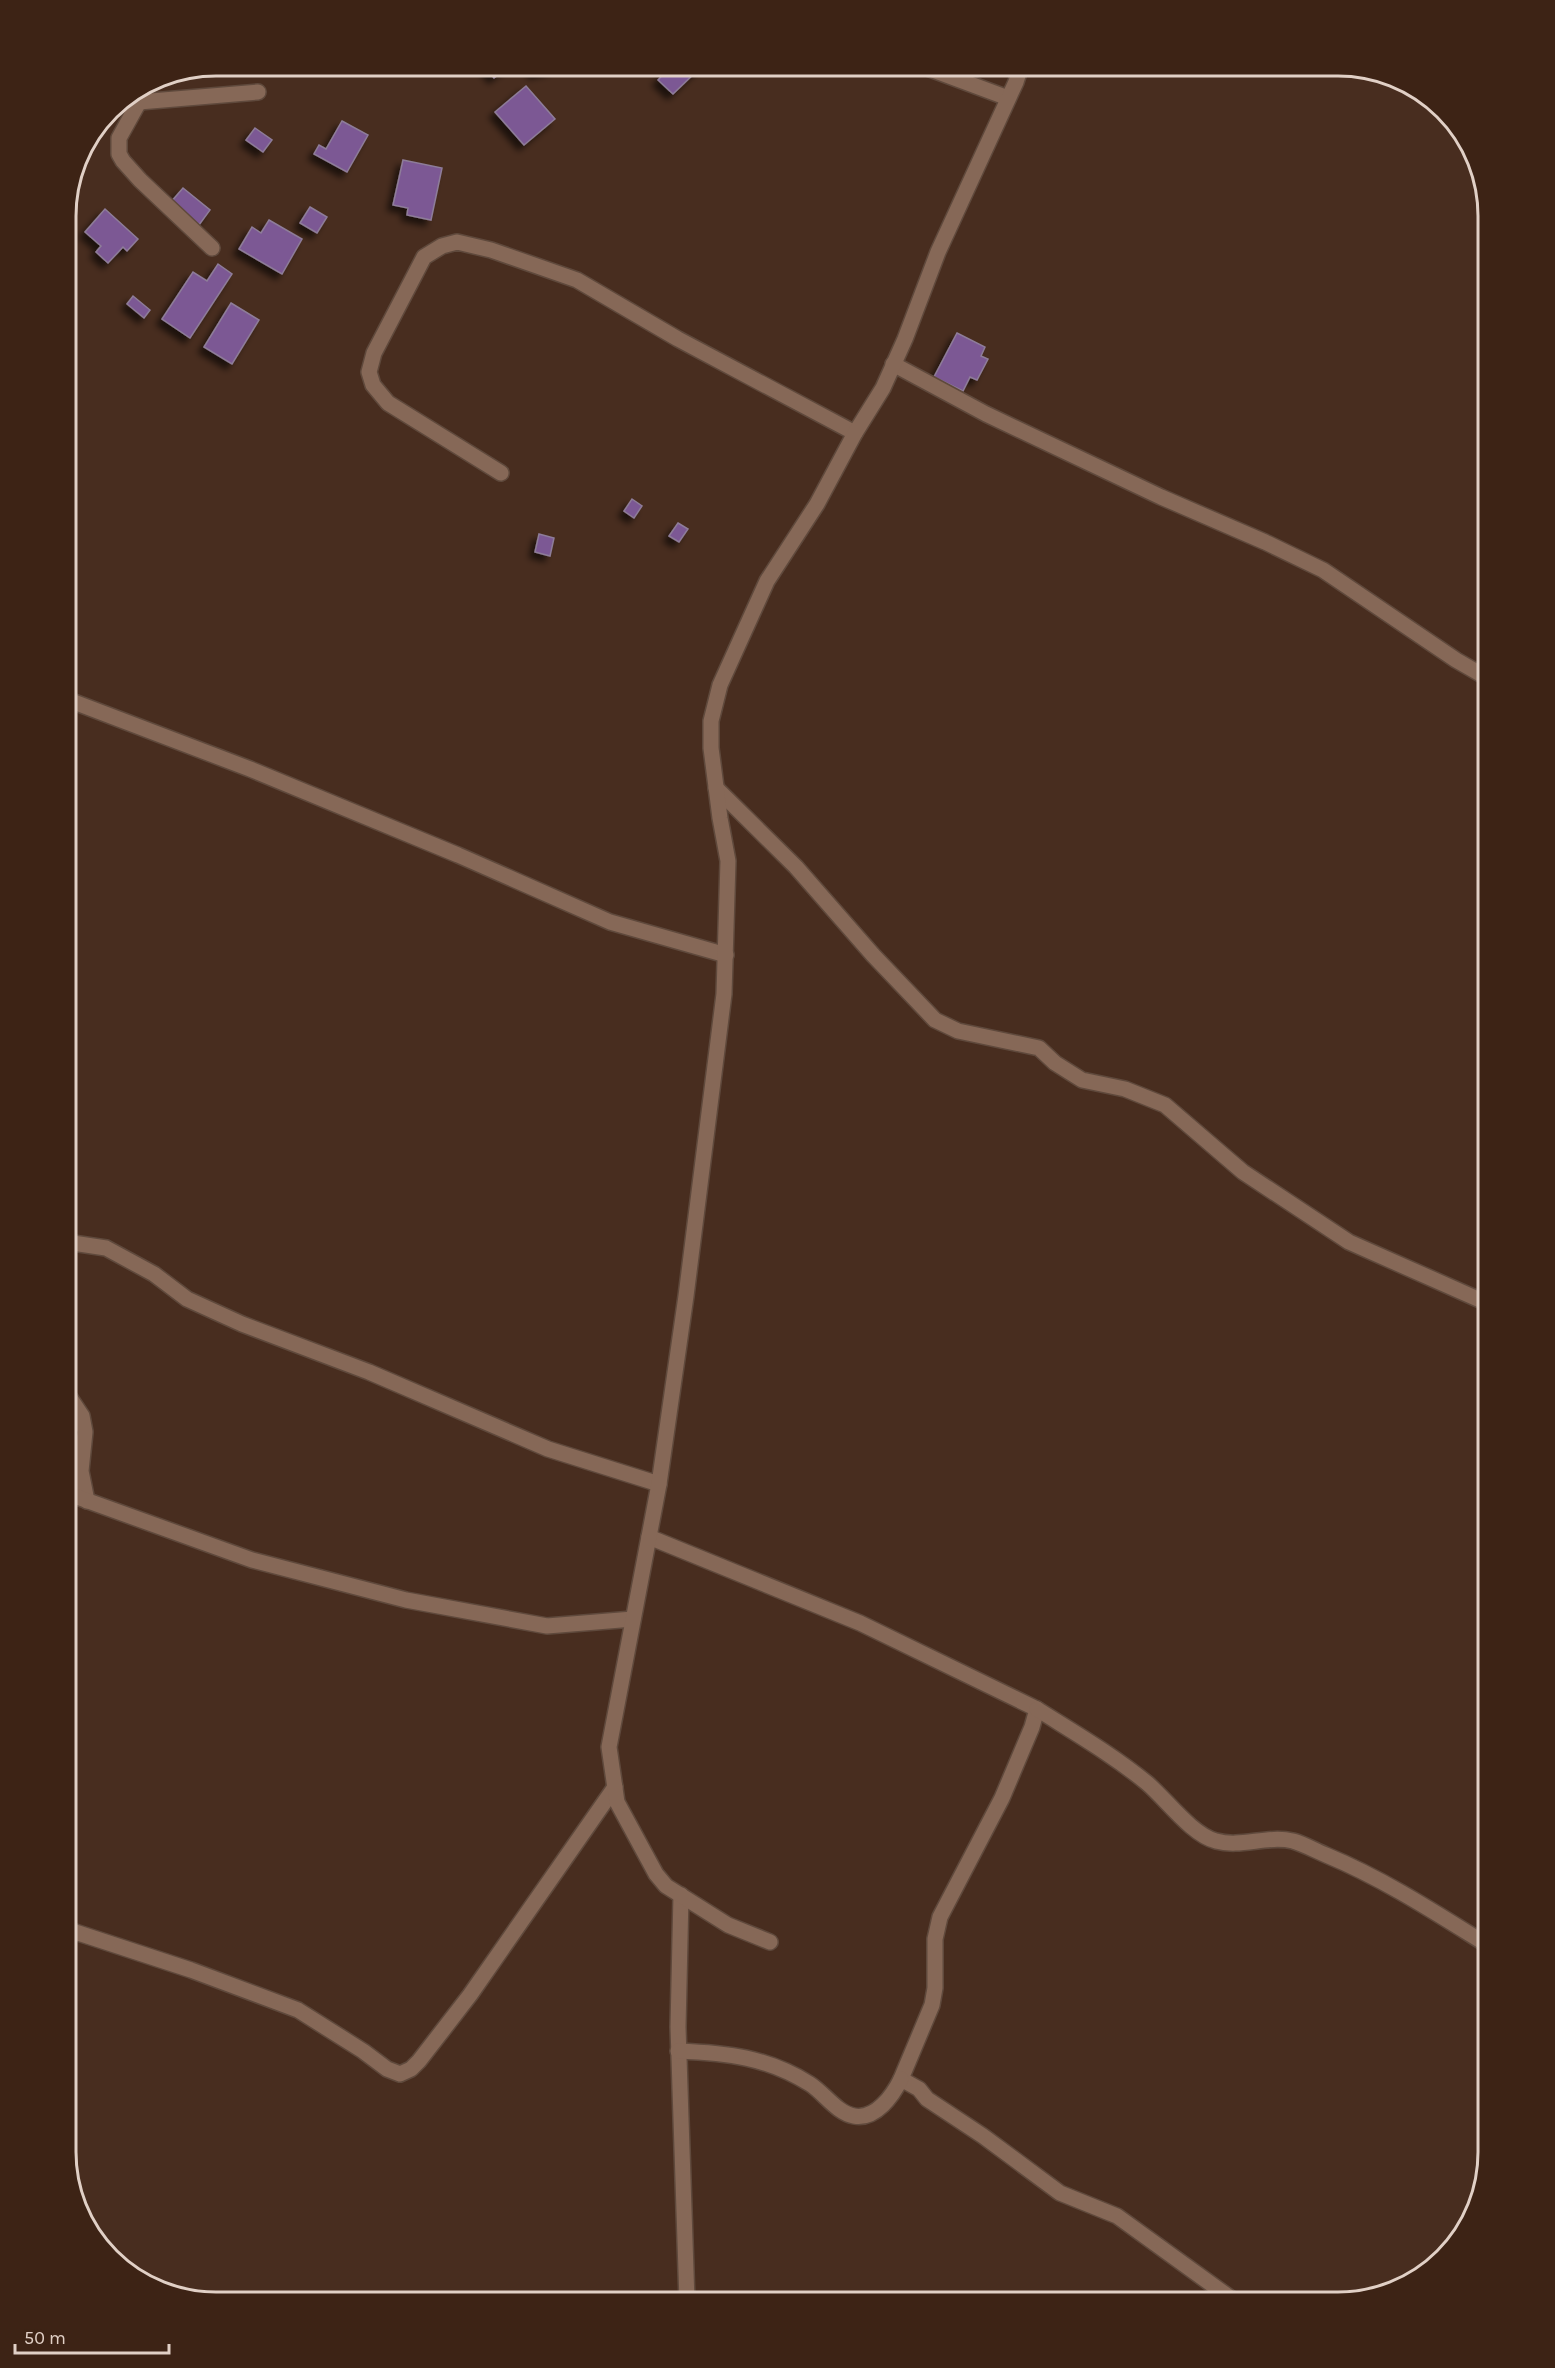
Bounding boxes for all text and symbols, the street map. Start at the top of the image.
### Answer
scale bar [15,2317,170,2355]
text: 50 m [24,2327,66,2349]

